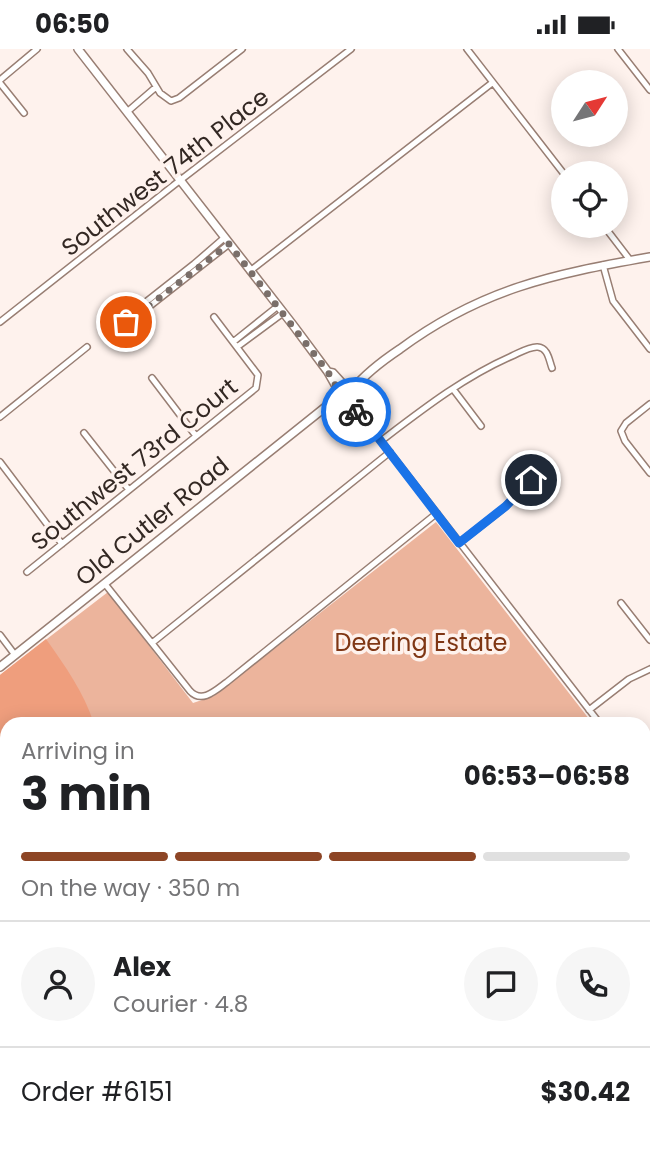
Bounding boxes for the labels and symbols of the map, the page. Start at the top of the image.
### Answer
north arrow [551,70,628,147]
street label: Southwest 74th Place [54,80,276,264]
pin [96,292,156,352]
street label: Southwest 73rd Court [24,370,244,558]
courier [321,377,391,447]
street label: Old Cutler Road [68,449,236,593]
pin [501,450,561,510]
park label: Deering Estate [335,626,508,659]

